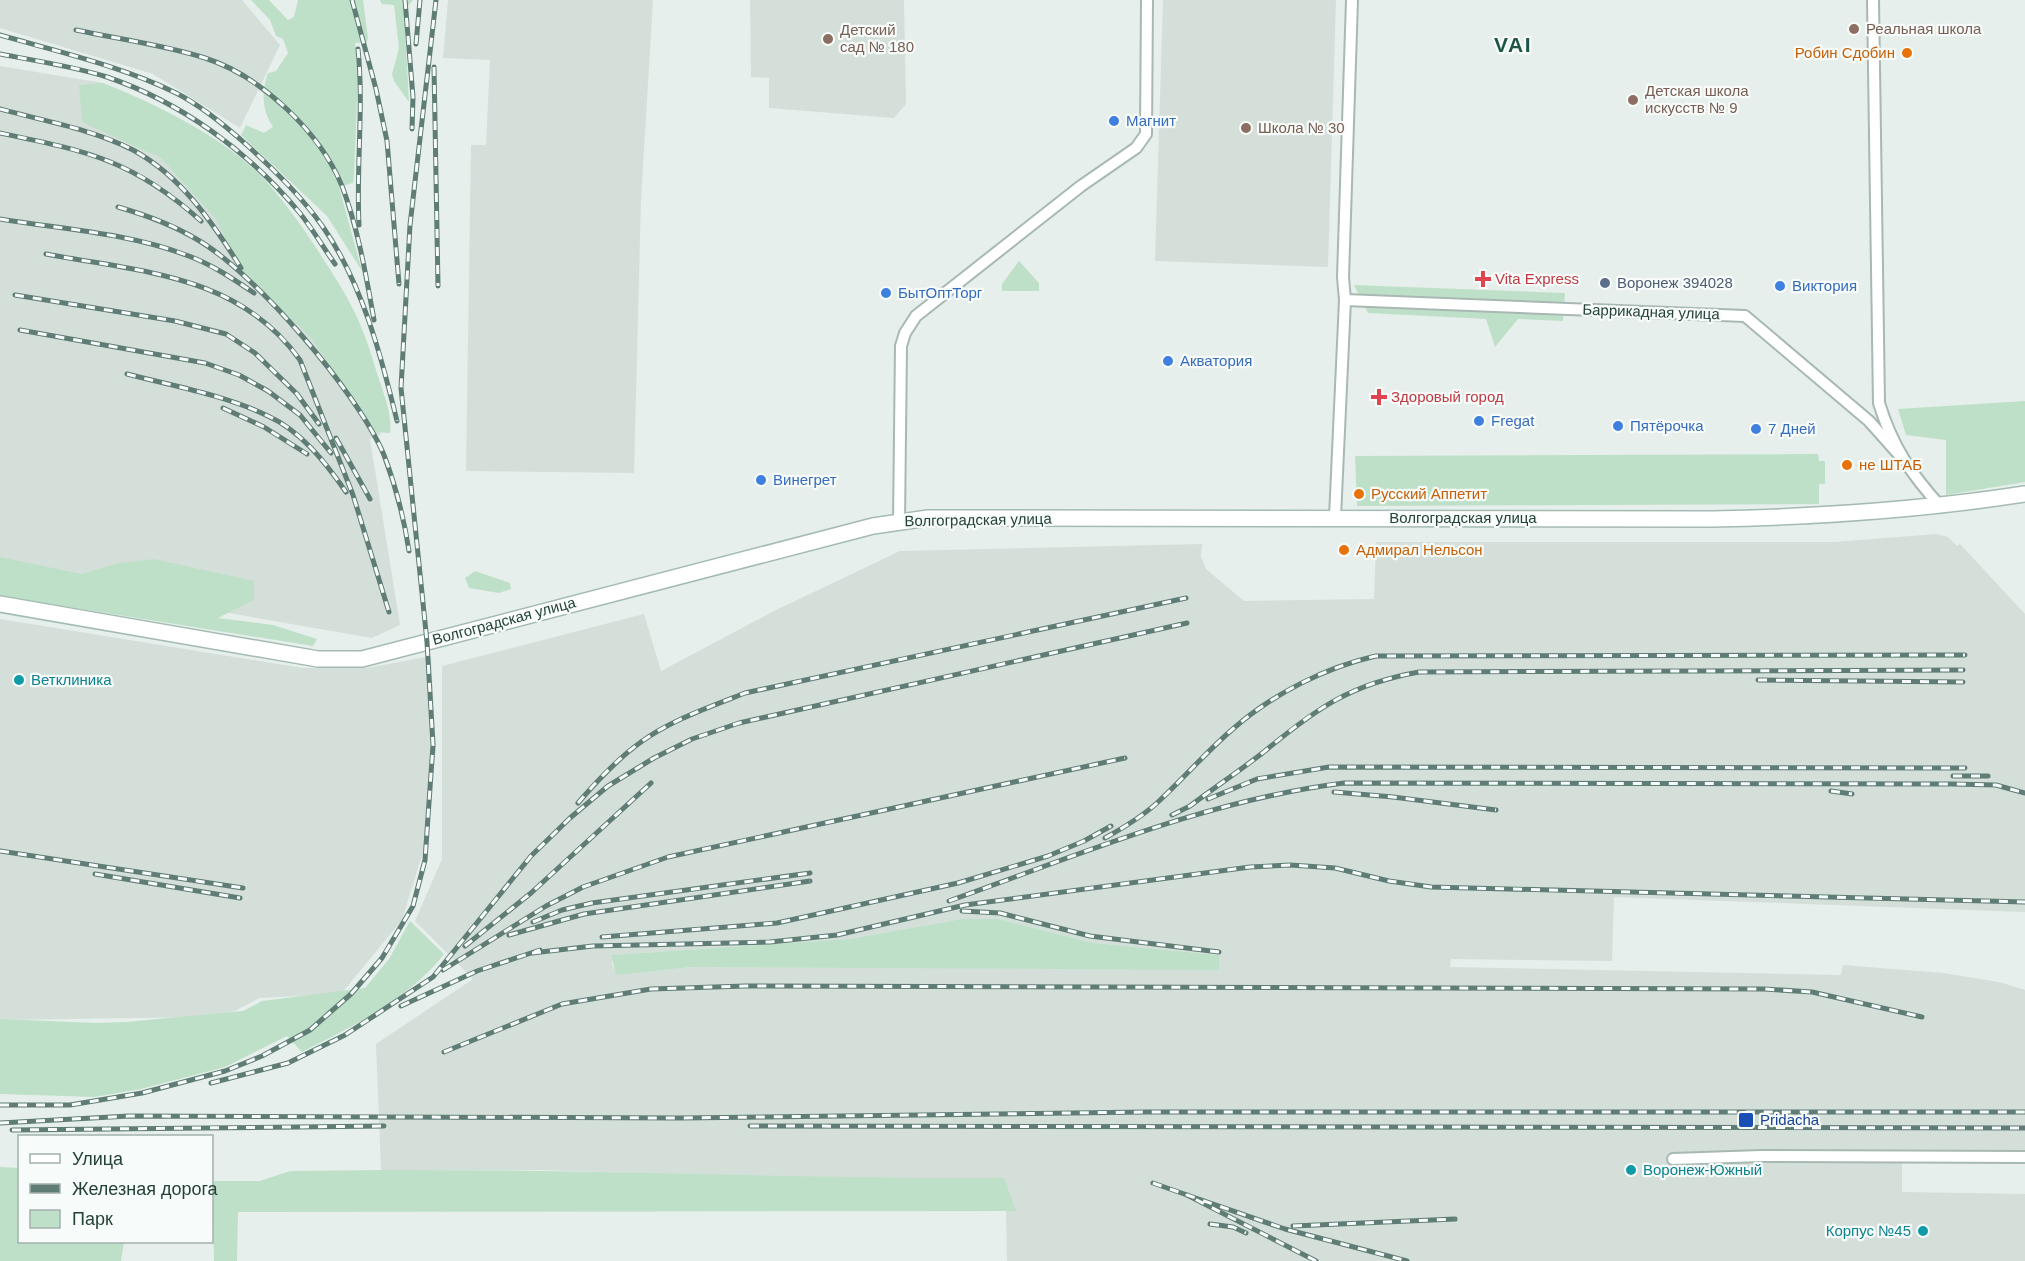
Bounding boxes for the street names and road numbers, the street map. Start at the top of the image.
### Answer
street label: Баррикадная улица [1582,301,1721,322]
street label: Волгоградская улица [1389,509,1537,526]
street label: Волгоградская улица [904,510,1052,529]
street label: Волгоградская улица [430,593,578,648]

